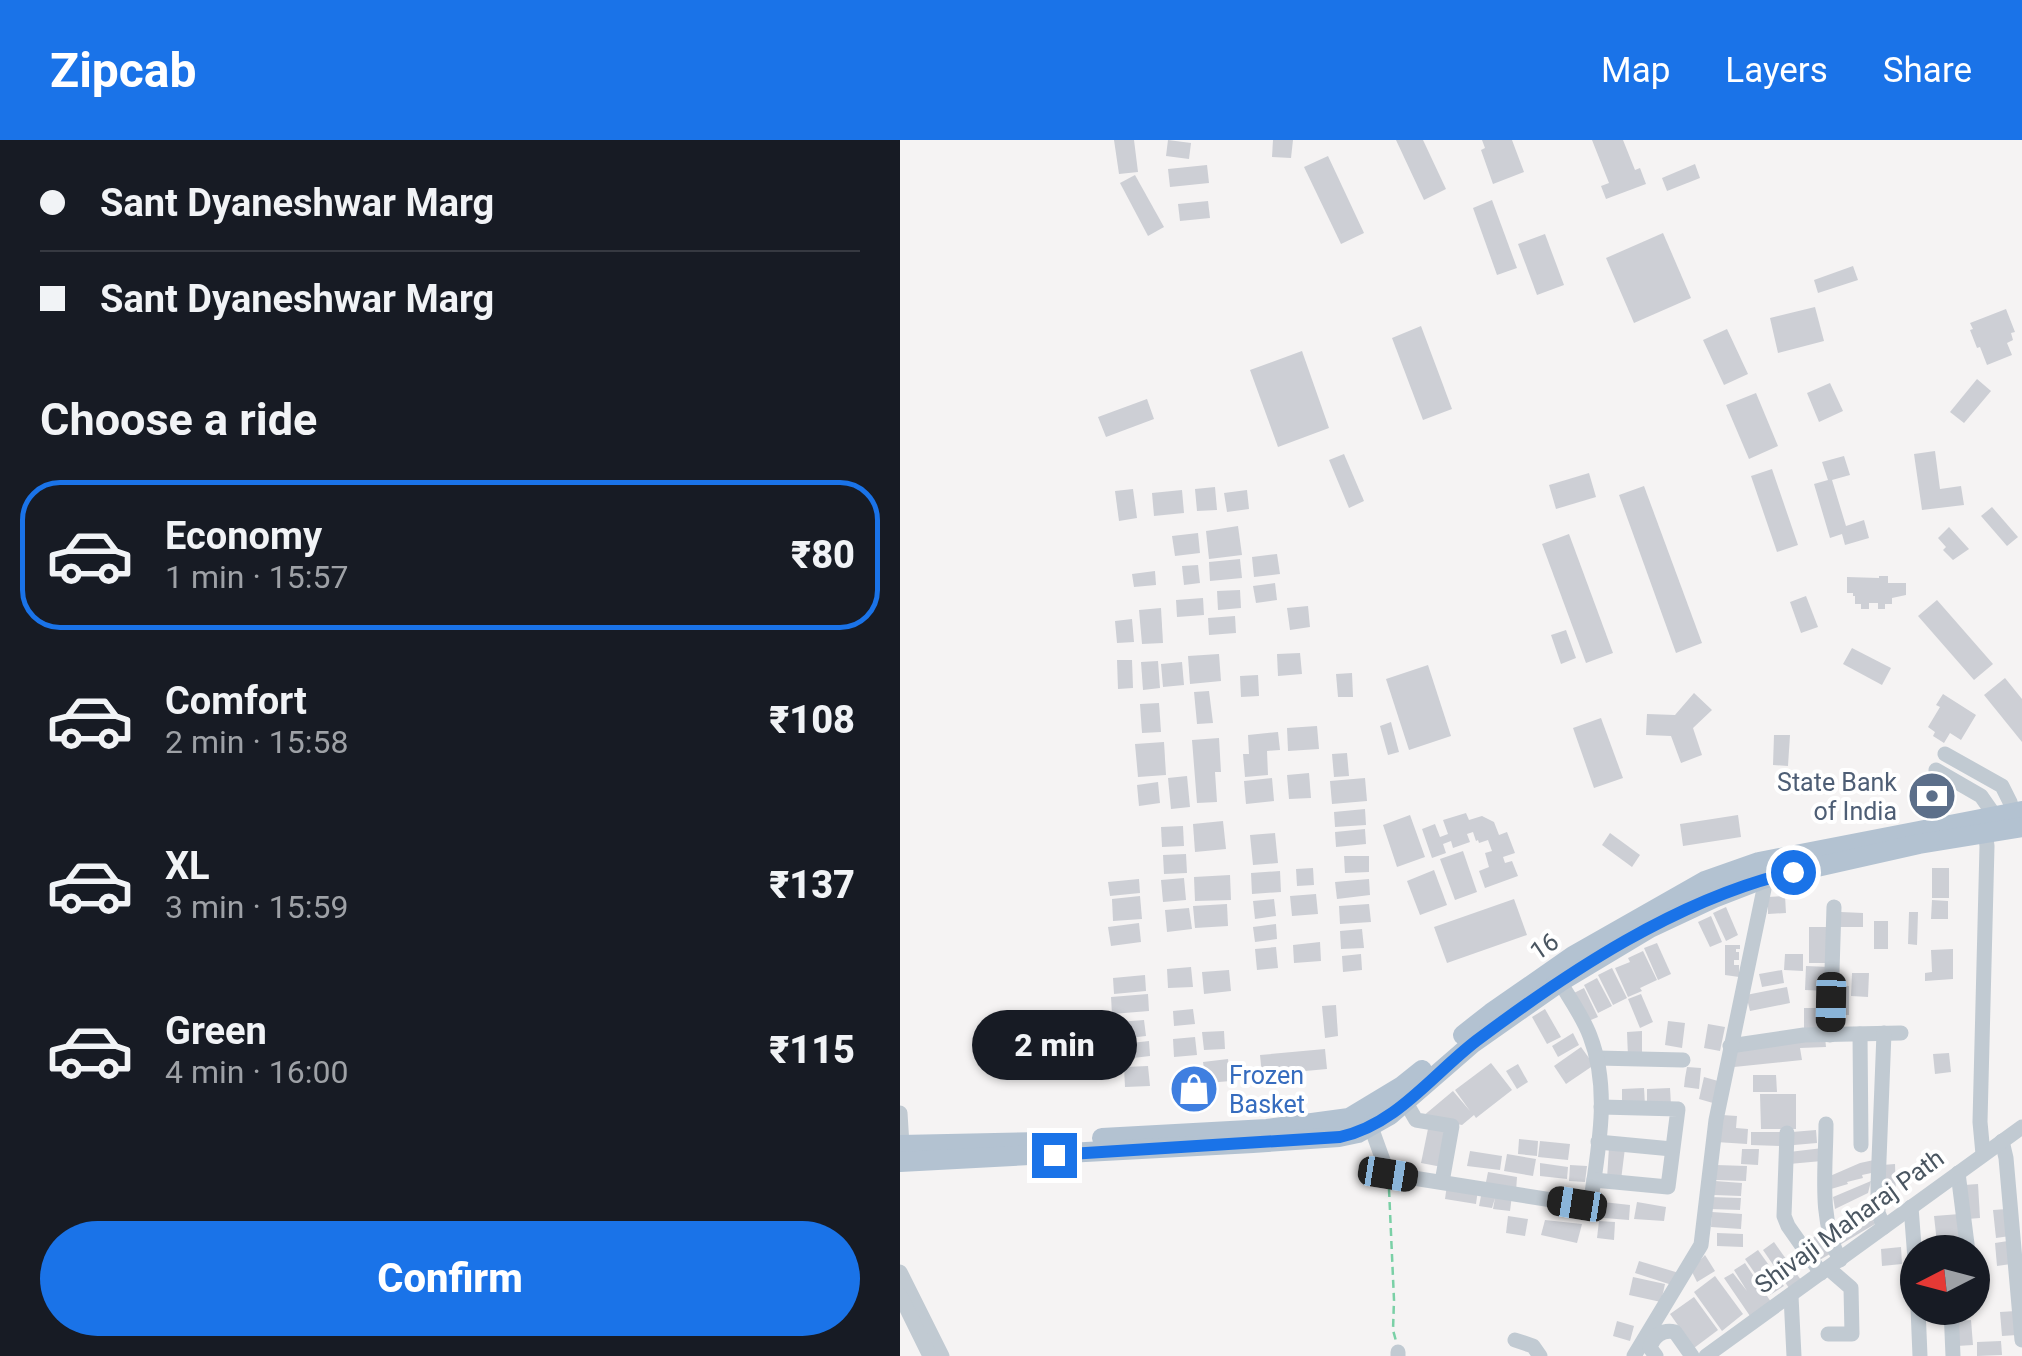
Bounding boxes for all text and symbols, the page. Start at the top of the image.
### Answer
text: Zipcab [50,42,197,99]
text: Map [1601,50,1670,91]
text: Layers [1725,50,1828,91]
text: Share [1883,50,1972,91]
text: Sant Dyaneshwar Marg [100,181,494,225]
text: Sant Dyaneshwar Marg [100,277,494,321]
text: Choose a ride [40,393,317,446]
icon: car [45,510,135,600]
text: Economy [165,514,322,558]
text: ₹80 [791,533,855,577]
text: 1 min · 15:57 [165,558,348,596]
icon: car [45,675,135,765]
text: Comfort [165,679,307,723]
text: ₹108 [769,698,855,742]
text: 2 min · 15:58 [165,723,348,761]
place label: State Bank of India [1777,768,1897,826]
bank icon: State Bank of India [1906,770,1958,822]
icon: car [45,840,135,930]
text: XL [165,844,210,888]
route start [1771,850,1816,895]
text: ₹137 [769,863,855,907]
text: 3 min · 15:59 [165,888,348,926]
street label: 16 [1525,927,1564,966]
car [1815,972,1847,1032]
icon: car [45,1005,135,1095]
text: Green [165,1009,267,1053]
callout: 2 min [972,1010,1136,1080]
text: 2 min [1014,1026,1095,1064]
text: ₹115 [769,1028,855,1072]
text: 4 min · 16:00 [165,1053,348,1091]
place label: Frozen Basket [1229,1061,1305,1119]
shop icon: Frozen Basket [1168,1063,1220,1115]
route end [1032,1133,1077,1178]
street label: Shivaji Maharaj Path [1749,1143,1949,1300]
car [1356,1154,1420,1194]
car [1545,1184,1609,1224]
button: Confirm [40,1221,860,1336]
north arrow [1900,1235,1990,1325]
map controls [1900,1235,1990,1325]

